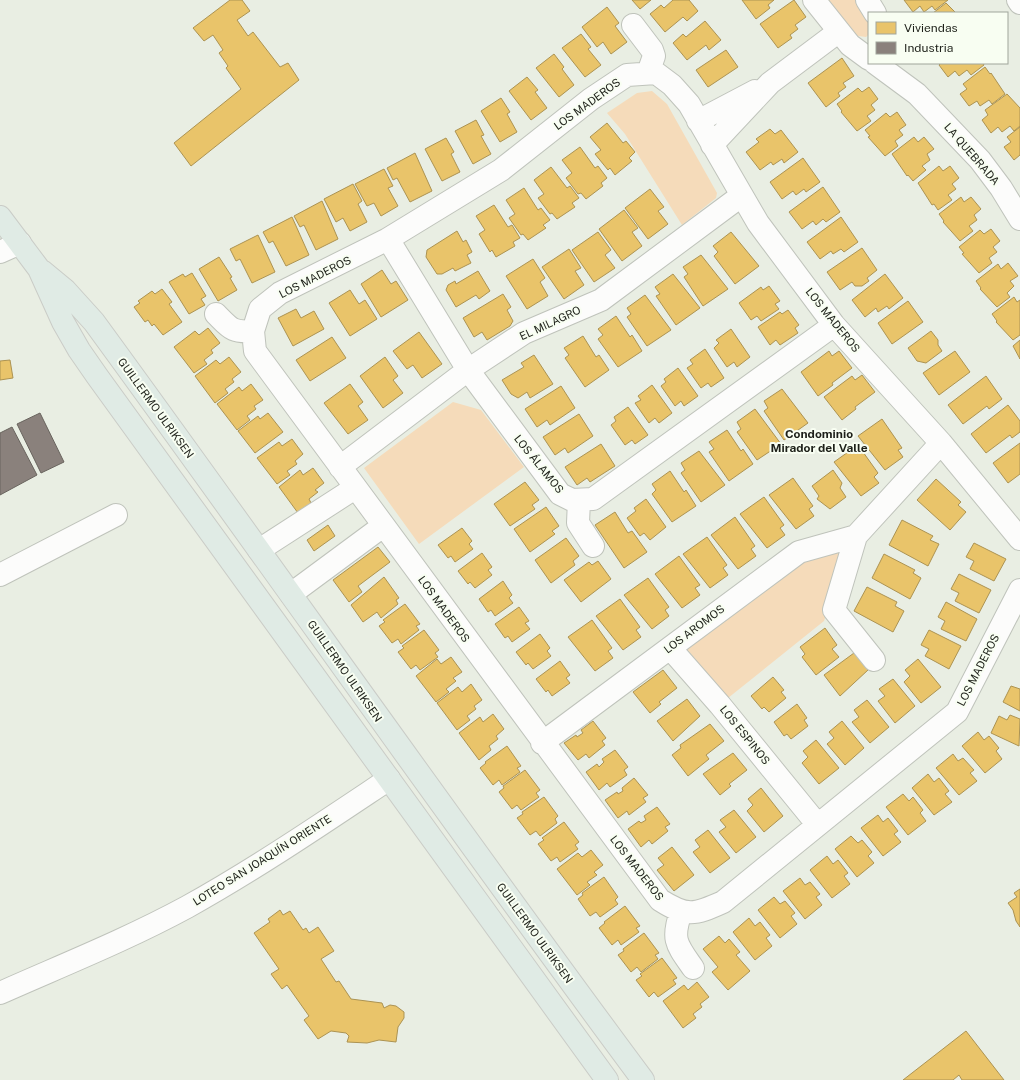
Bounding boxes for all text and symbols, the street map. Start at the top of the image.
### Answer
legend [868,12,1008,64]
text: Viviendas [904,21,958,35]
text: Industria [904,41,953,55]
street label: LOS MADEROS [551,76,623,132]
street label: LA QUEBRADA [942,121,1002,187]
street label: LOS MADEROS [277,254,353,300]
street label: LOS MADEROS [803,286,863,354]
street label: EL MILAGRO [517,304,583,342]
street label: GUILLERMO ULRIKSEN [116,356,196,460]
district label: Condominio Mirador del Valle [770,427,868,455]
street label: LOS ÁLAMOS [512,432,567,496]
street label: LOS MADEROS [416,573,472,645]
street label: LOS AROMOS [661,602,727,656]
street label: GUILLERMO ULRIKSEN [305,618,385,724]
street label: LOS MADEROS [955,632,1001,708]
street label: LOS ESPINOS [718,703,772,767]
street label: LOTEO SAN JOAQUÍN ORIENTE [190,811,333,908]
street label: LOS MADEROS [608,833,666,903]
street label: GUILLERMO ULRIKSEN [495,881,575,985]

